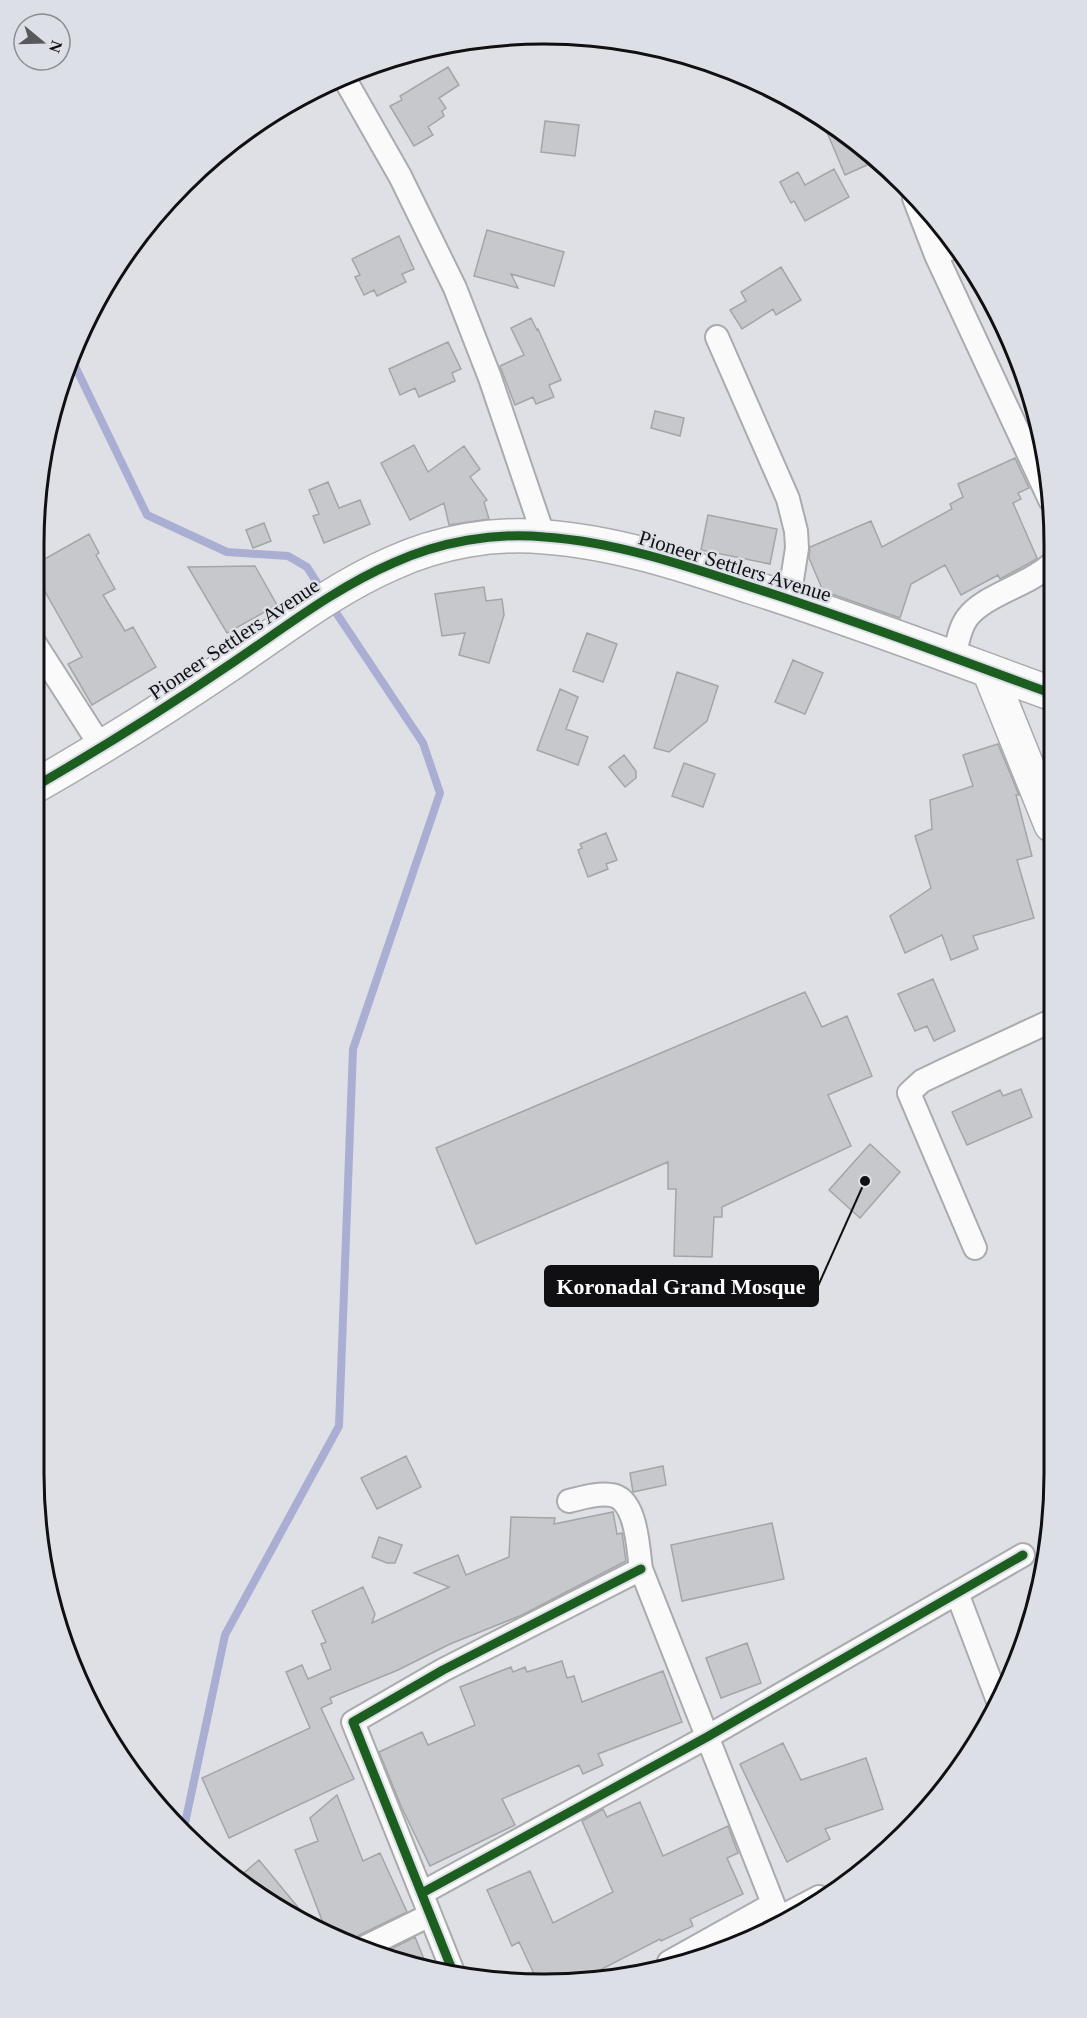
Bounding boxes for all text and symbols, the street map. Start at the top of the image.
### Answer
north arrow [12,12,72,72]
text: N [46,38,66,55]
street label: Pioneer Settlers Avenue [636,525,834,607]
street label: Pioneer Settlers Avenue [144,573,324,705]
callout: Koronadal Grand Mosque [545,1266,818,1306]
text: Koronadal Grand Mosque [557,1274,806,1299]

